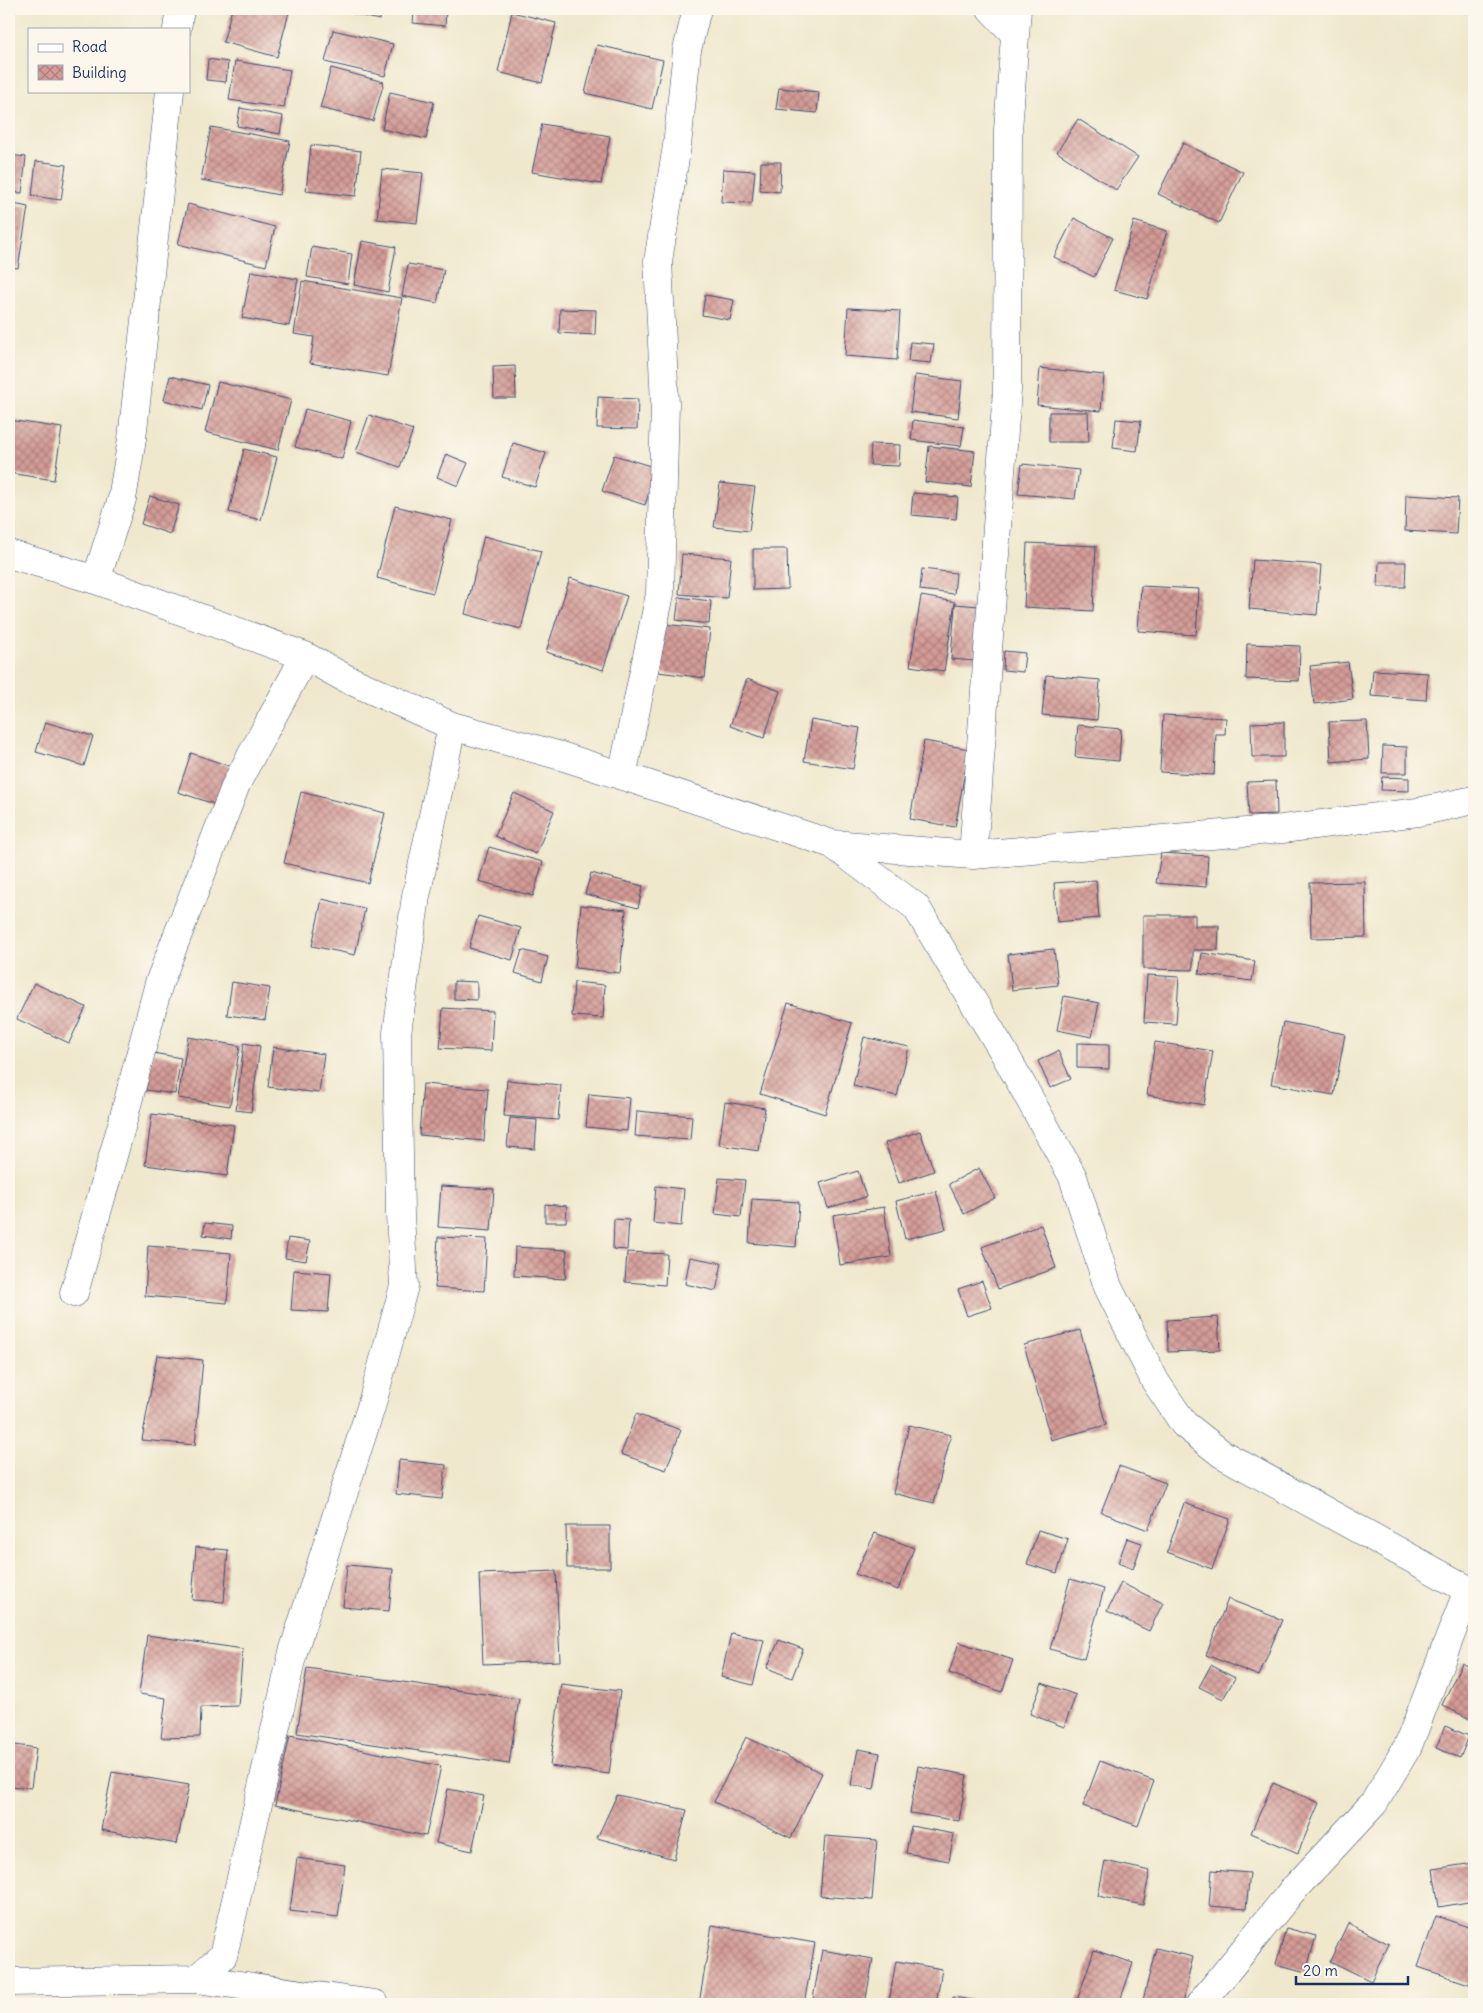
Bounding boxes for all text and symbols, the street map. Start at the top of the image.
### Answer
legend [28,28,190,92]
text: Road [72,37,107,56]
text: Building [72,63,127,82]
scale bar [1296,1953,1408,1985]
text: 20 m [1303,1961,1338,1980]

